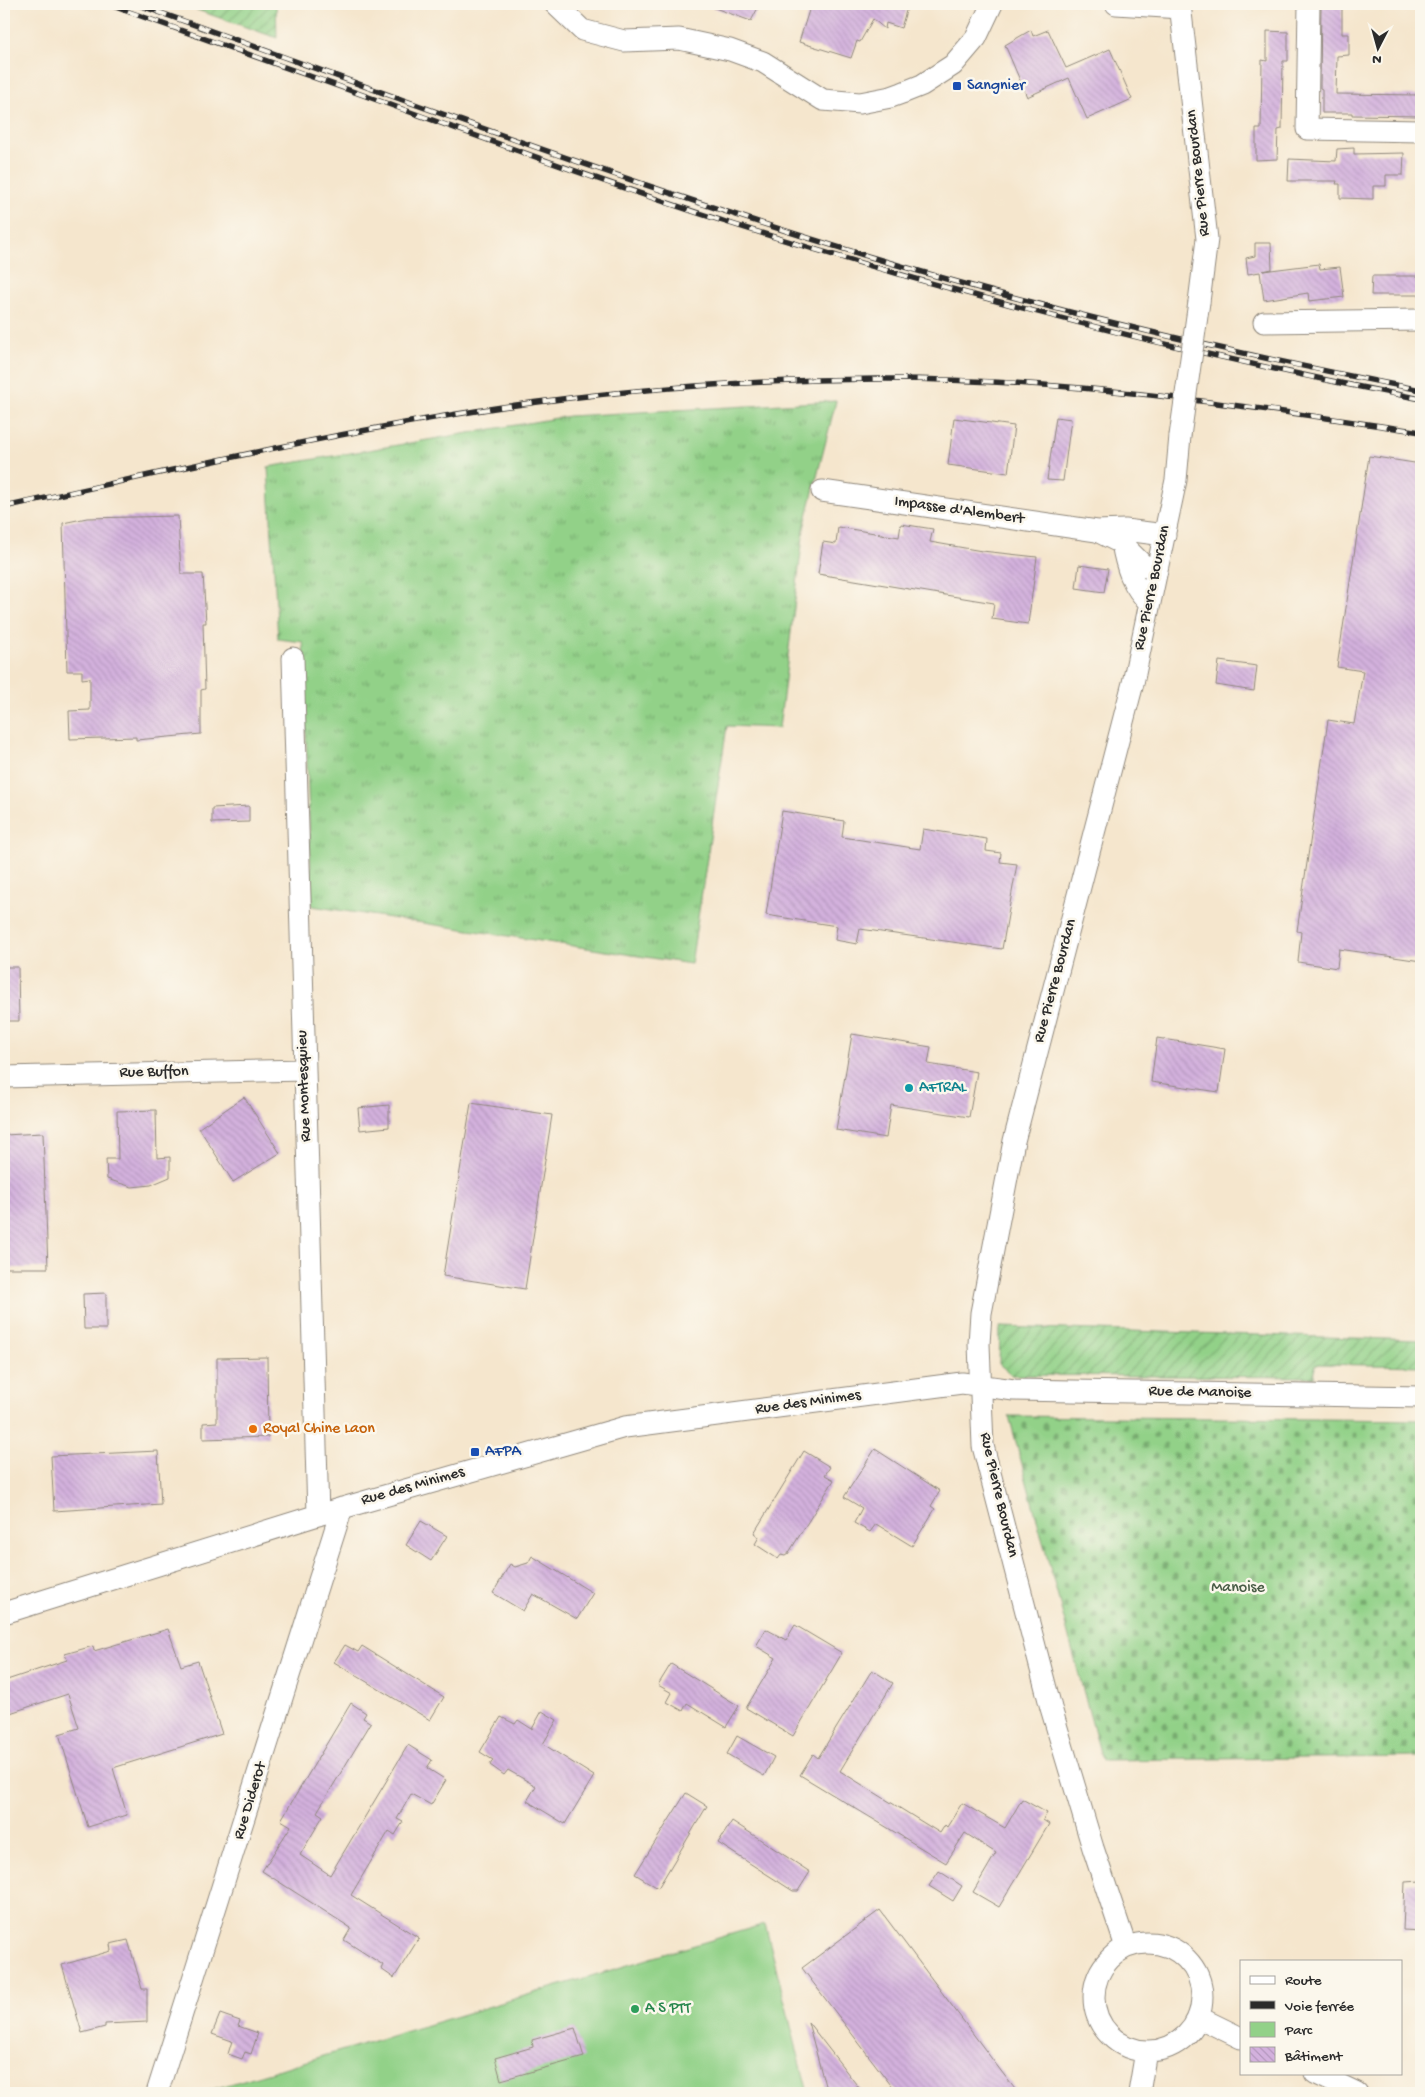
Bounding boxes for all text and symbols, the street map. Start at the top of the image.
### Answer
north arrow [1352,22,1402,72]
text: N [1371,50,1382,67]
place label: Sangnier [967,77,1026,96]
marker: Sangnier [951,80,963,92]
street label: Rue Pierre Bourdan [1183,108,1215,237]
street label: Impasse d'Alembert [893,492,1026,530]
street label: Rue Pierre Bourdan [1130,523,1176,652]
street label: Rue Pierre Bourdan [1030,917,1082,1045]
street label: Rue Montesquieu [294,1029,316,1142]
street label: Rue Buffon [119,1063,189,1083]
place label: AFTRAL [919,1079,968,1098]
marker: AFTRAL [903,1082,915,1094]
street label: Rue de Manoise [1148,1383,1252,1403]
street label: Rue des Minimes [754,1386,863,1420]
place label: Royal Chine Laon [263,1420,375,1439]
marker: Royal Chine Laon [247,1423,259,1435]
street label: Rue Pierre Bourdan [974,1431,1022,1560]
place label: AFPA [485,1443,522,1462]
marker: AFPA [469,1446,481,1458]
street label: Rue des Minimes [359,1463,468,1511]
park label: Manoise [1211,1579,1265,1598]
street label: Rue Diderot [230,1759,272,1842]
legend [1240,1960,1402,2074]
text: Route [1285,1972,1322,1990]
text: Voie ferrée [1284,1998,1354,2016]
place label: A S PTT [645,2000,691,2019]
marker: A S PTT [629,2003,641,2015]
text: Parc [1284,2022,1313,2040]
text: Bâtiment [1284,2048,1344,2066]

